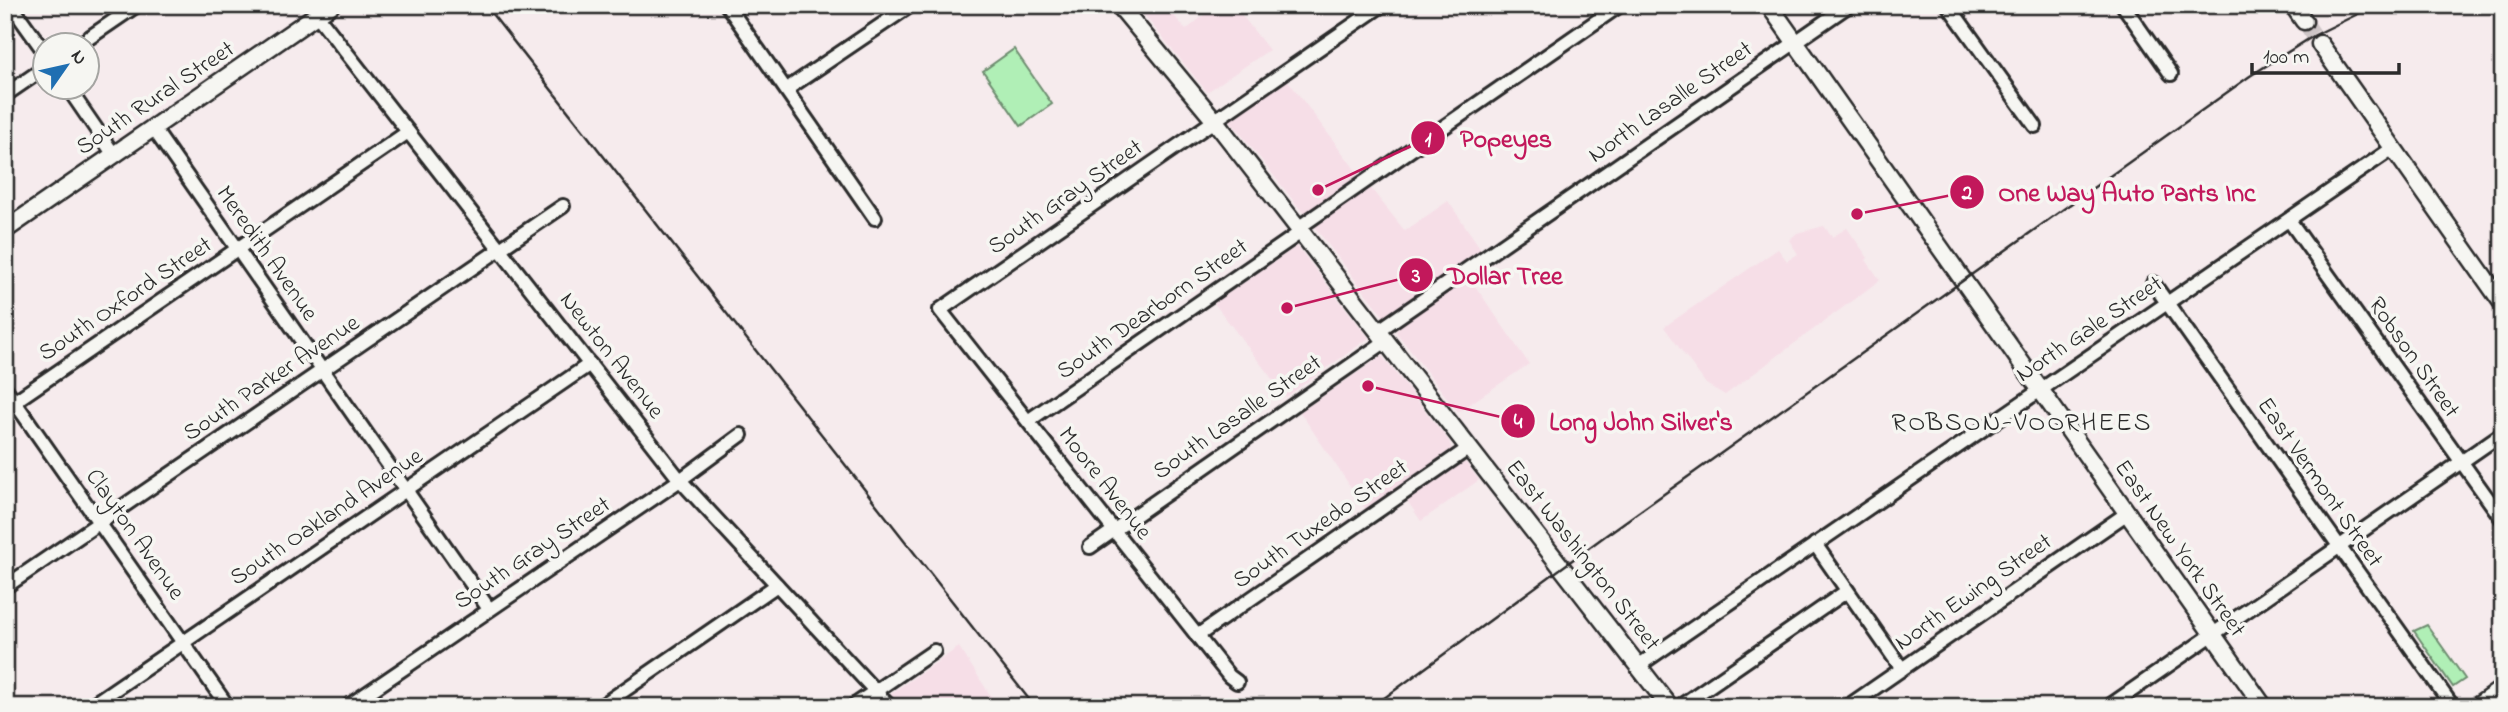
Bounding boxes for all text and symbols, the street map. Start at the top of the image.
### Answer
north arrow [32,32,102,102]
scale bar [2252,32,2400,76]
street label: South Rural Street [70,33,242,165]
street label: North Lasalle Street [1582,33,1760,173]
text: 100 m [2263,43,2309,73]
text: N [63,45,93,71]
callout: Popeyes [1411,115,1566,162]
text: Popeyes [1460,122,1552,160]
text: 1 [1425,126,1432,156]
street label: South Gray Street [981,131,1151,265]
callout: One Way Auto Parts Inc [1950,169,2270,216]
text: One Way Auto Parts Inc [1998,176,2257,214]
street label: Meredith Avenue [206,179,326,329]
text: 2 [1961,179,1973,209]
street label: South Oxford Street [32,229,220,371]
street label: South Dearborn Street [1050,231,1256,389]
callout: Dollar Tree [1398,251,1577,298]
text: Dollar Tree [1446,259,1564,297]
text: 3 [1411,262,1421,292]
street label: North Gale Street [2009,268,2171,392]
street label: Newton Avenue [550,285,672,427]
street label: Robson Street [2358,290,2468,426]
street label: South Parker Avenue [177,307,368,451]
street label: South Lasalle Street [1146,346,1330,490]
street label: East Vermont Street [2247,391,2391,575]
callout: Long John Silver's [1500,397,1747,444]
text: Long John Silver's [1549,405,1733,444]
district label: ROBSON-VOORHEES [1892,405,2152,443]
text: 4 [1514,408,1523,438]
street label: Moore Avenue [1049,420,1160,548]
street label: South Oakland Avenue [223,440,431,596]
street label: South Tuxedo Street [1226,451,1416,599]
street label: East Washington Street [1496,453,1668,659]
street label: East New York Street [2105,453,2253,645]
street label: Clayton Avenue [75,462,193,609]
street label: South Gray Street [448,489,619,620]
street label: North Ewing Street [1888,526,2060,660]

